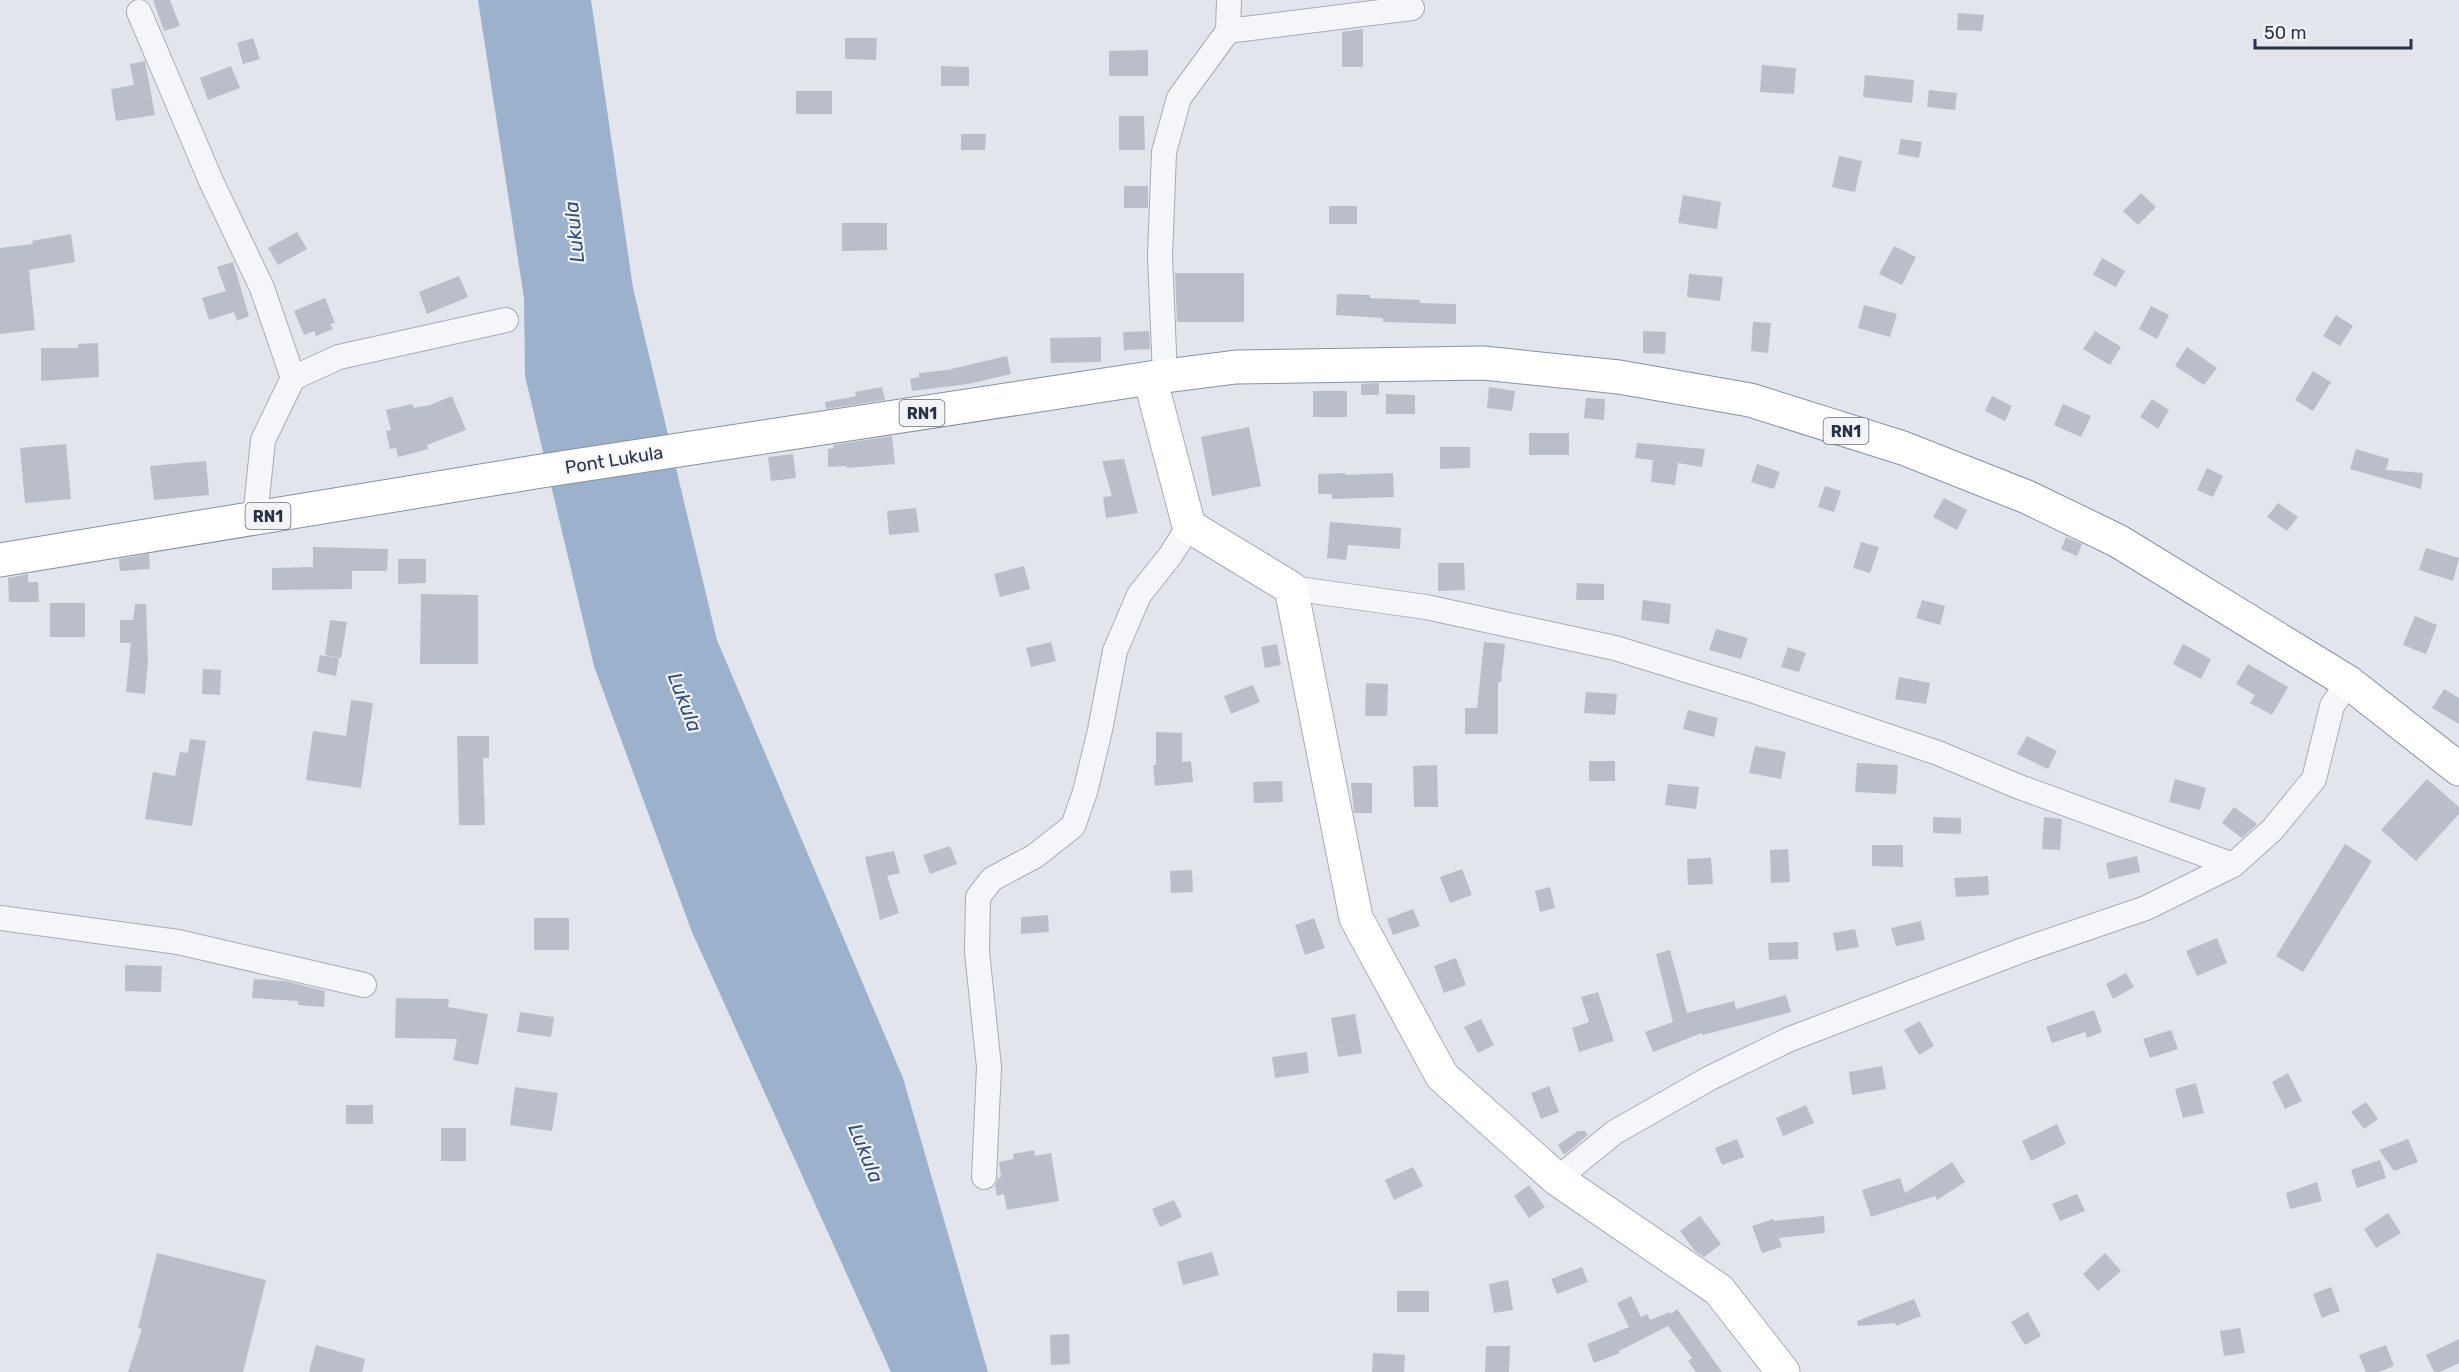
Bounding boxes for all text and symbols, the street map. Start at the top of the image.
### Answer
scale bar [2255,12,2411,50]
text: 50 m [2264,22,2307,44]
water label: Lukula [559,200,589,264]
road number: RN1 [900,400,944,426]
road number: RN1 [1824,418,1868,444]
street label: Pont Lukula [563,441,665,479]
road number: RN1 [246,503,290,529]
water label: Lukula [663,669,707,735]
water label: Lukula [843,1120,889,1186]

